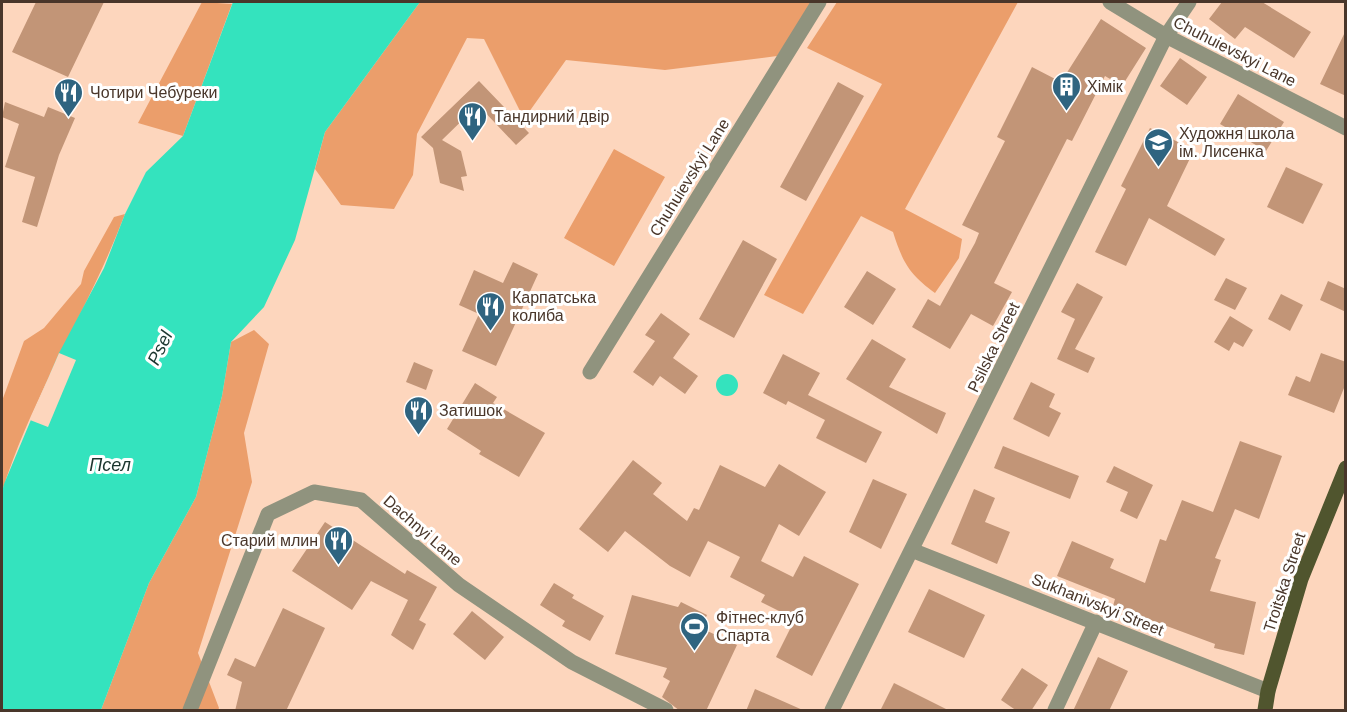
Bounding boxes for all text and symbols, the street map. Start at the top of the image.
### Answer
street label: Chuhuievskyi Lane [1171,13,1299,90]
building icon: Хімік [1050,70,1082,112]
restaurant icon: Чотири Чебуреки [53,76,85,118]
place label: Хімік [1087,78,1124,95]
place label: Чотири Чебуреки [90,84,218,101]
restaurant icon: Тандирний двір [457,100,489,142]
place label: Тандирний двір [494,108,610,125]
street label: Chuhuievskyi Lane [646,115,733,239]
place label: Художня школа ім. Лисенка [1179,125,1294,160]
school or university icon: Художня школа ім. Лисенка [1142,126,1174,168]
place label: Карпатська колиба [512,289,596,324]
restaurant icon: Карпатська колиба [475,290,507,332]
street label: Psilska Street [964,299,1023,395]
water label: Psel [144,327,177,368]
restaurant icon: Затишок [402,394,434,436]
place label: Затишок [439,402,503,419]
water label: Псел [89,455,131,475]
street label: Dachnyi Lane [380,492,465,569]
restaurant icon: Старий млин [323,524,355,566]
street label: Troitska Street [1260,530,1309,634]
place label: Старий млин [221,532,318,549]
street label: Sukhanivskyi Street [1029,570,1167,639]
place label: Фітнес-клуб Спарта [716,609,804,644]
sports icon: Фітнес-клуб Спарта [679,610,711,652]

